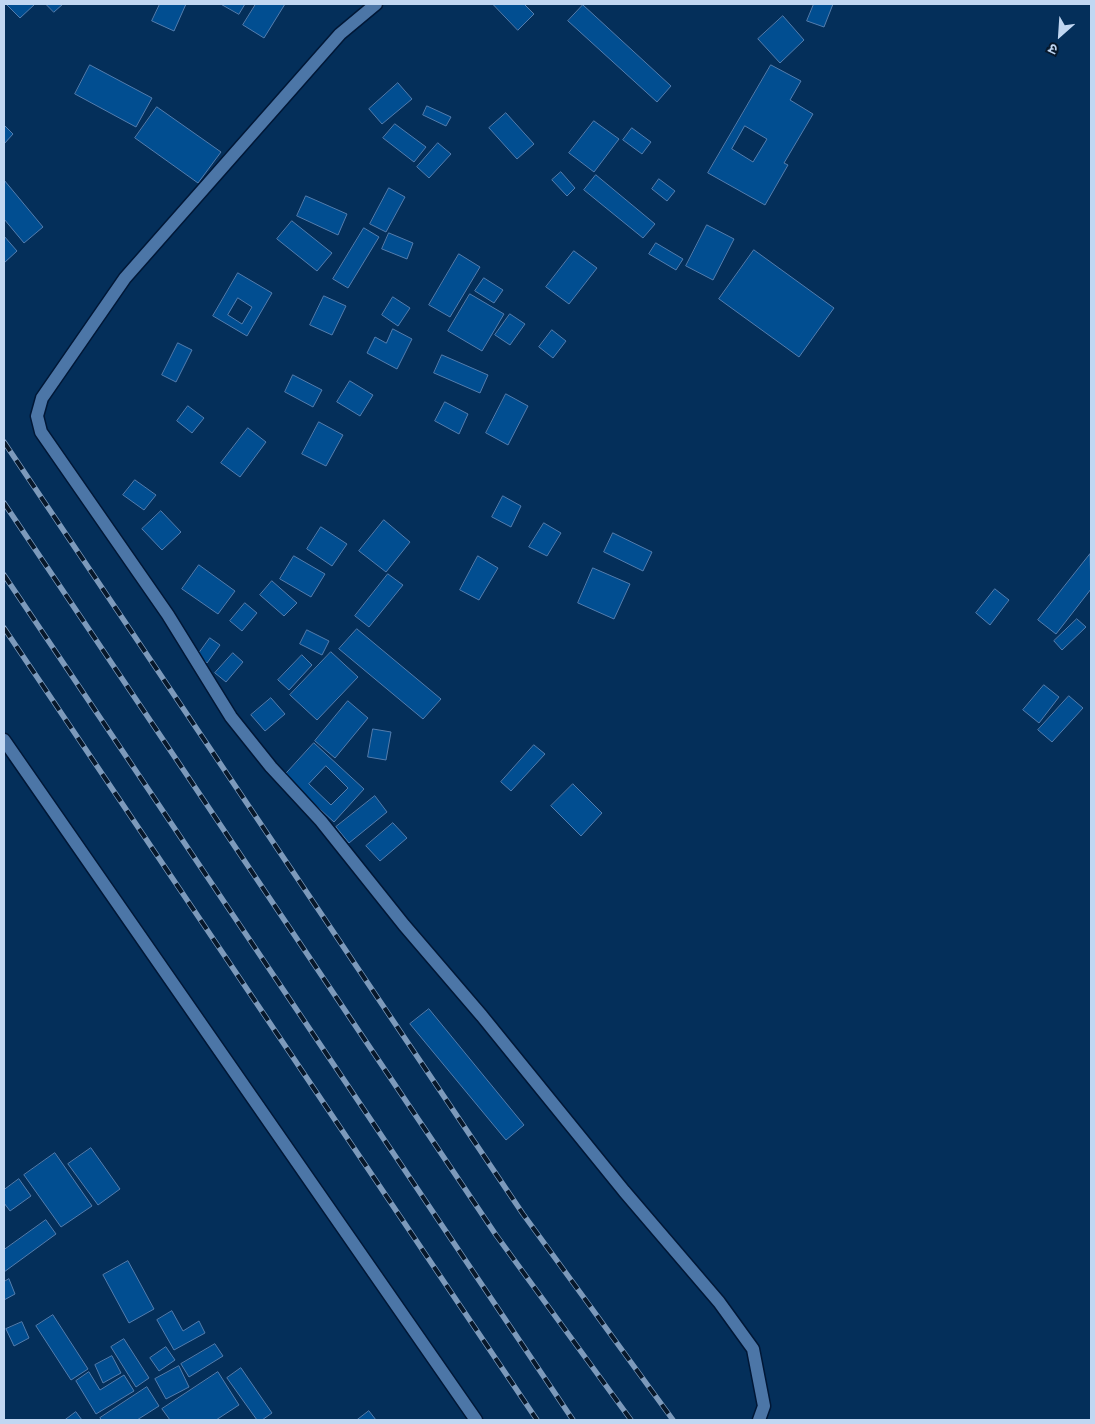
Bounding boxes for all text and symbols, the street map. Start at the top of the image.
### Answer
north arrow [1035,10,1085,60]
text: उ [1046,39,1061,58]

